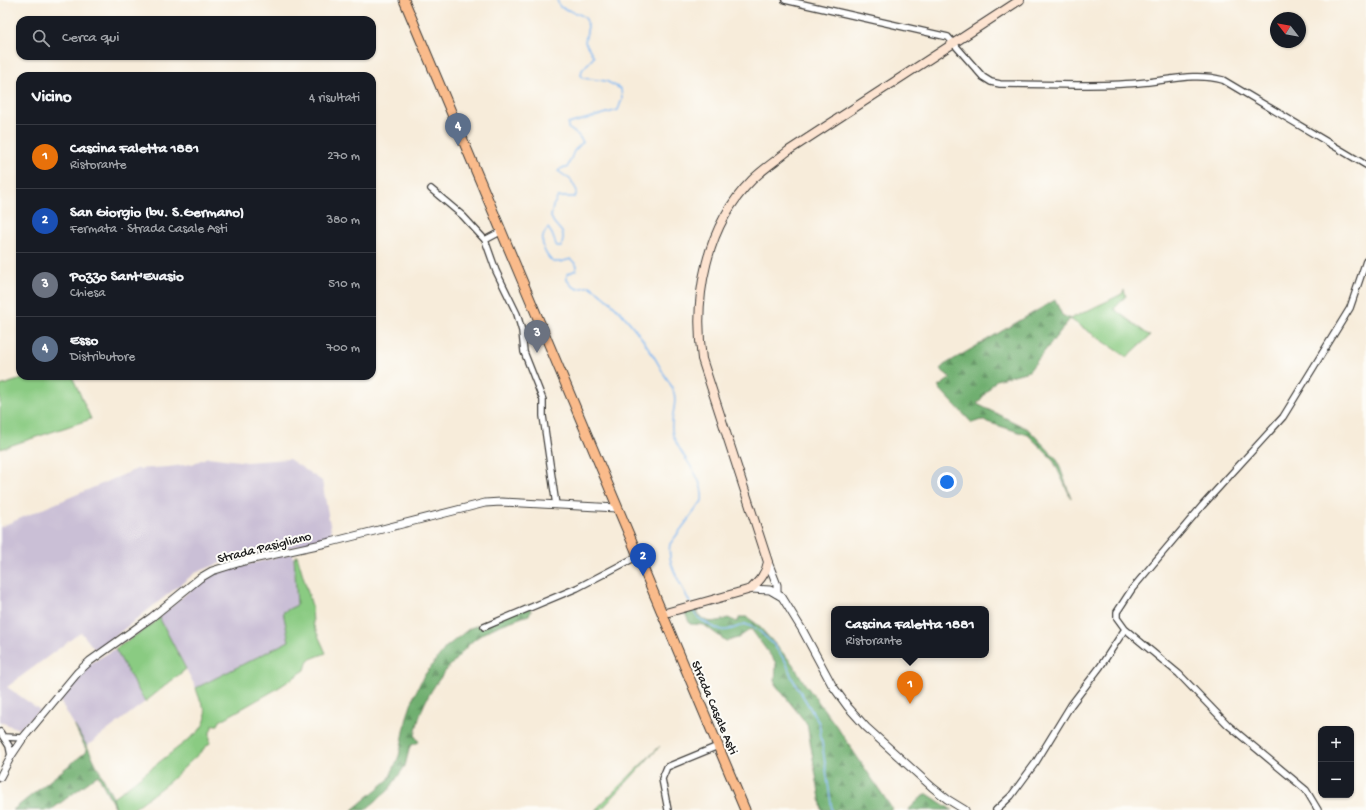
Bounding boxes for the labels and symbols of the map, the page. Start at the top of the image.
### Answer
north arrow [1270,12,1306,48]
pin: 4 [445,113,471,146]
pin: 3 [524,320,550,353]
your location [937,472,957,492]
street label: Strada Pasigliano [216,529,313,567]
pin: 2 [630,543,656,576]
street label: Strada Casale Asti [687,659,740,757]
pin: 1 [897,671,923,704]

